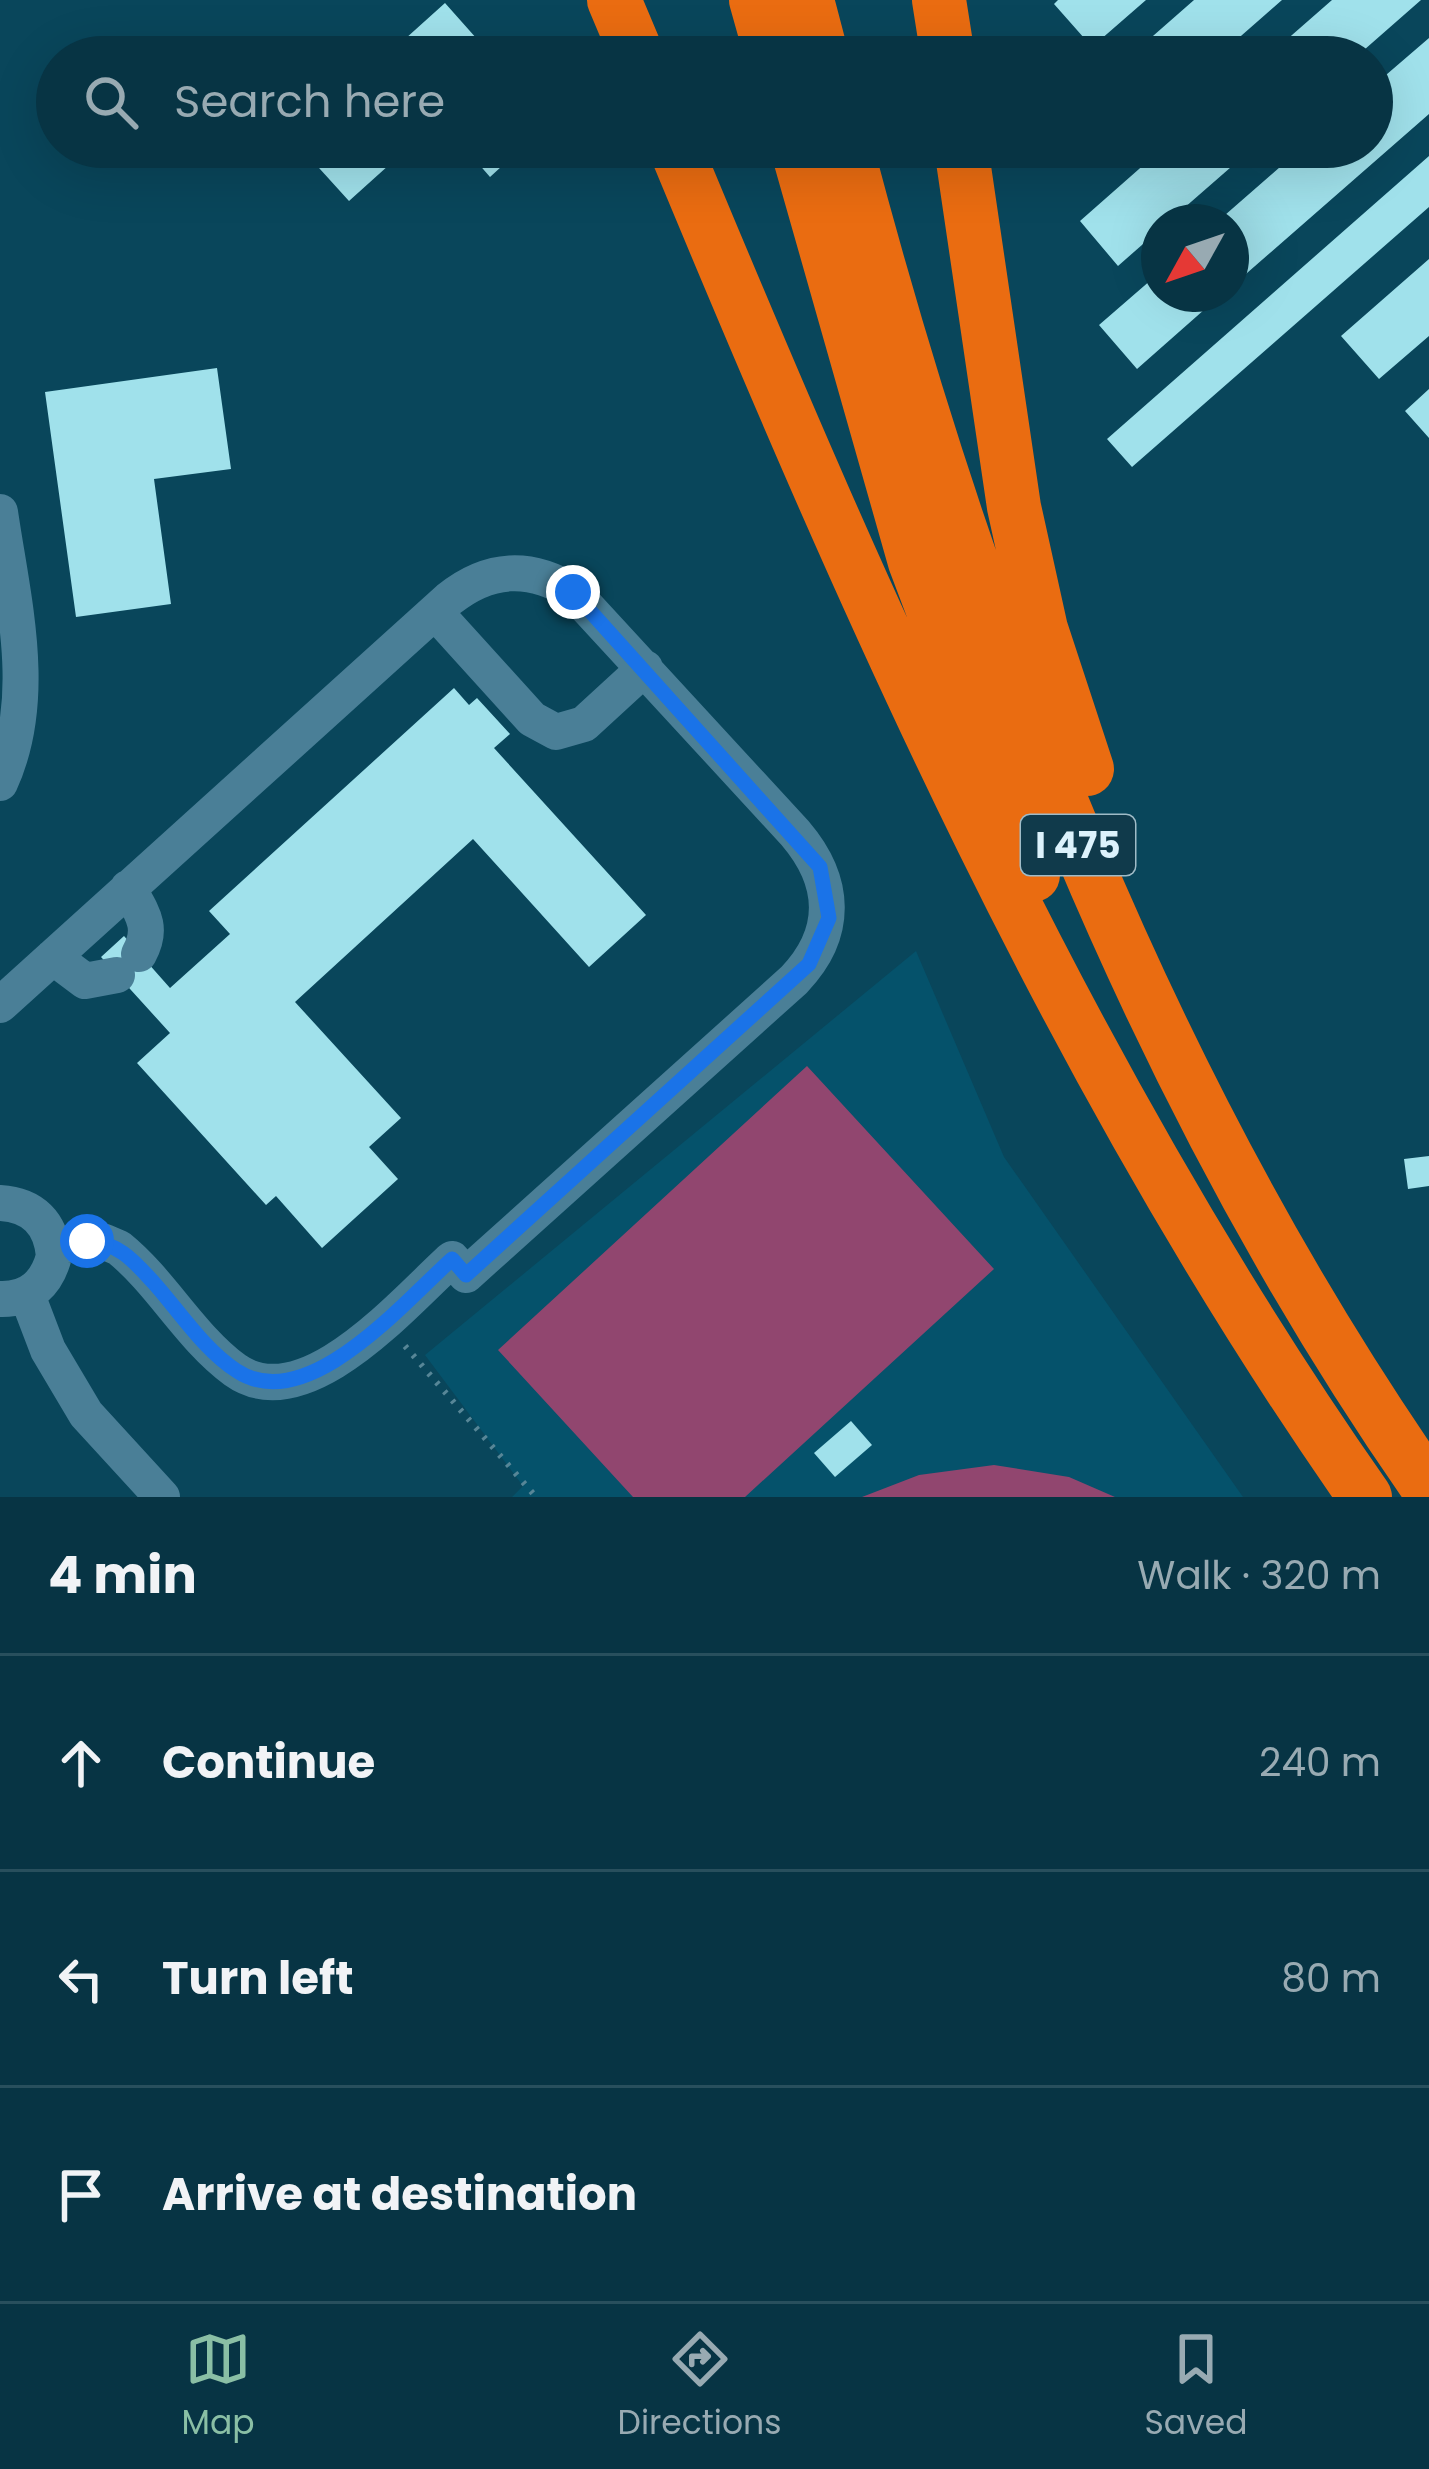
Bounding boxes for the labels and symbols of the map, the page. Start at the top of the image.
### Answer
north arrow [1141,204,1249,312]
route end [546,565,600,619]
road number: I 475 [1021,815,1135,875]
route start [60,1214,114,1268]

